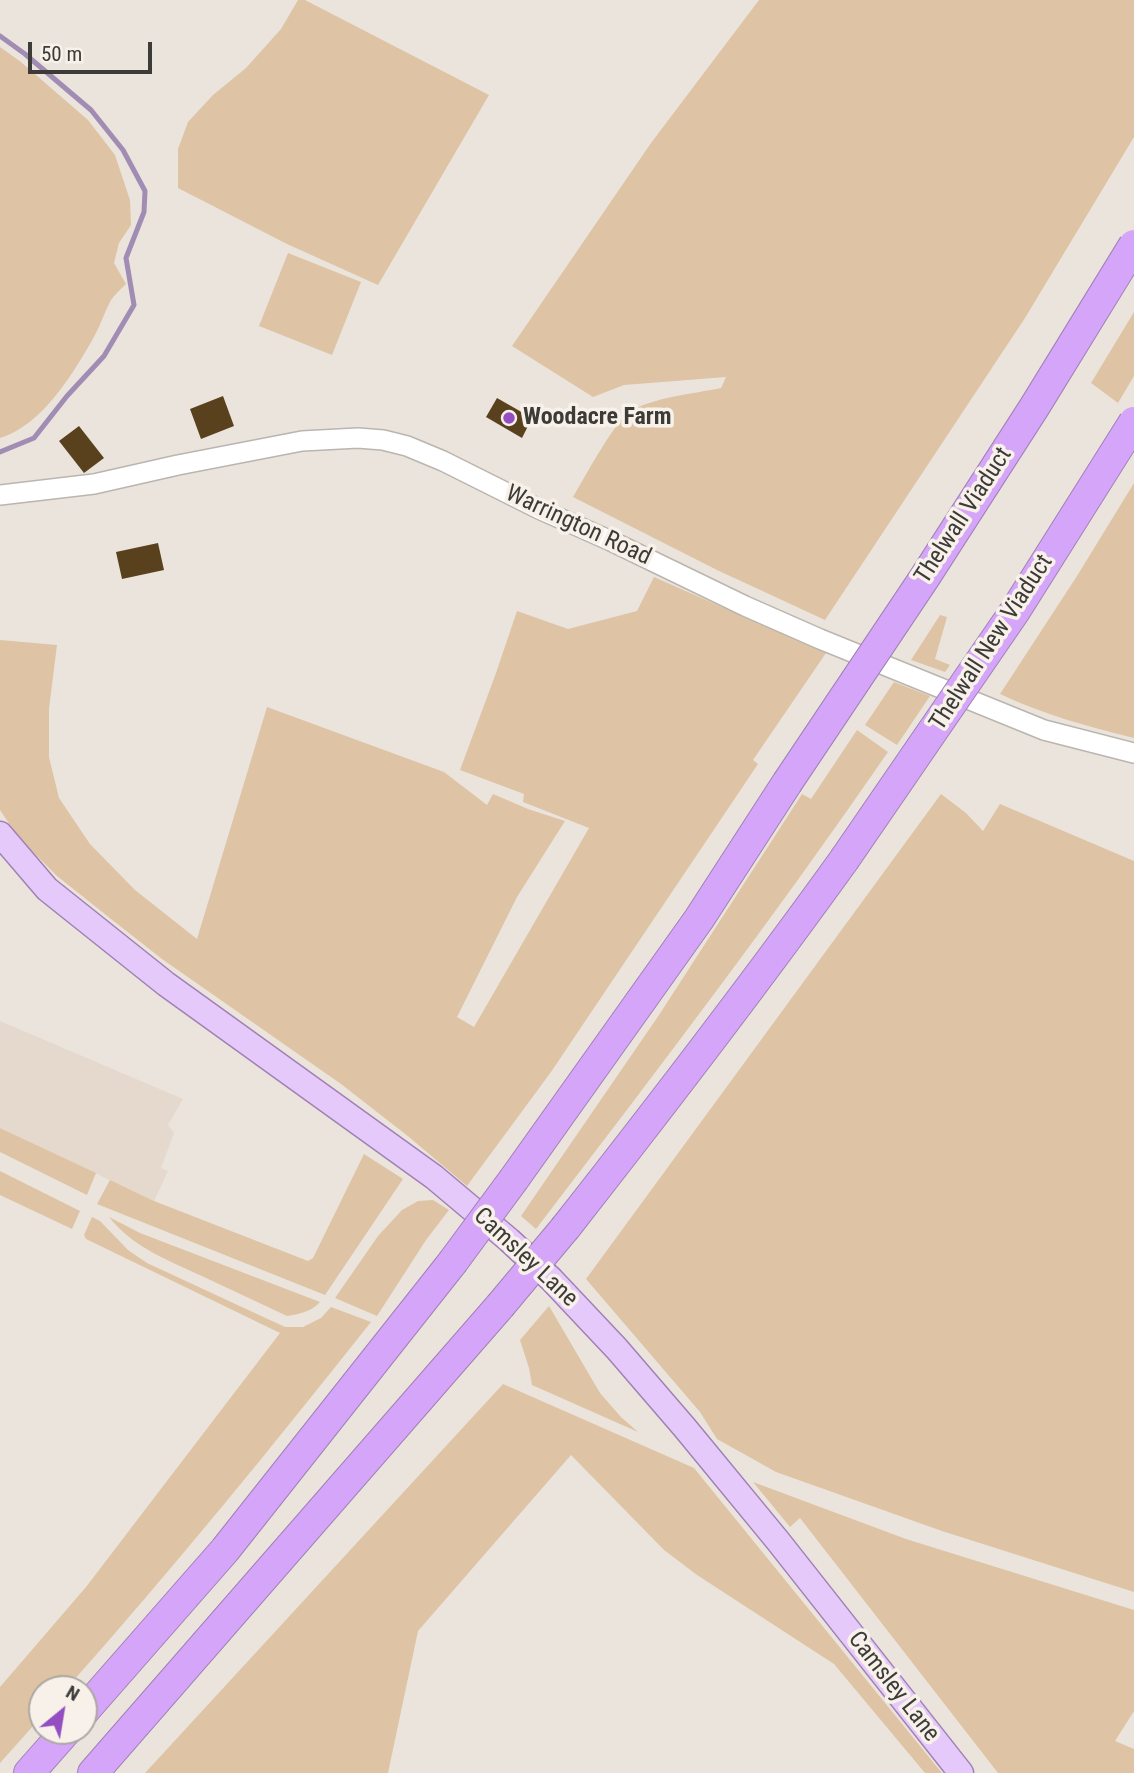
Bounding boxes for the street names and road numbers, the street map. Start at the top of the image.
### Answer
street label: Thelwall Viaduct [909,442,1019,590]
street label: Warrington Road [501,480,655,572]
street label: Thelwall New Viaduct [924,550,1060,736]
street label: Camsley Lane [467,1202,583,1314]
street label: Camsley Lane [841,1626,945,1748]

